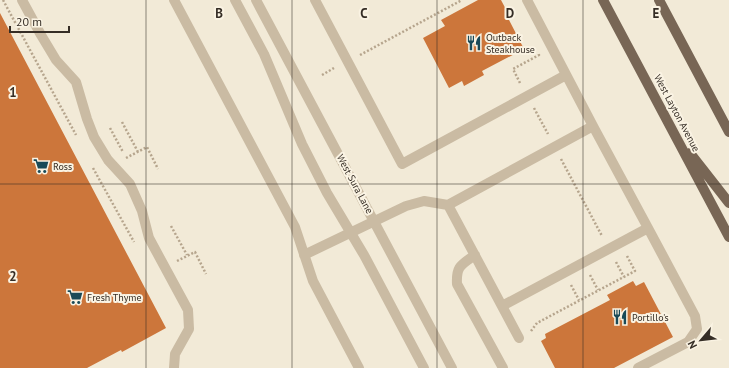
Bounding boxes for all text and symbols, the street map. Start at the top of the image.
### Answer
text: B [215,5,223,22]
text: C [360,5,368,22]
text: D [506,5,514,22]
text: E [653,5,660,22]
scale bar [10,8,69,34]
text: 20 m [16,14,42,29]
place label: Outback Steakhouse [486,31,535,56]
restaurant icon: Outback Steakhouse [465,34,483,52]
street label: West Layton Avenue [651,72,703,154]
text: 1 [9,84,17,101]
street label: West Sura Lane [334,152,376,216]
supermarket icon: Ross [32,157,50,175]
place label: Ross [53,160,72,173]
text: 2 [9,268,17,285]
supermarket icon: Fresh Thyme [66,288,84,306]
place label: Fresh Thyme [87,291,142,304]
restaurant icon: Portillo's [611,308,629,326]
place label: Portillo's [632,311,669,324]
north arrow [681,320,721,360]
text: N [684,338,700,351]

